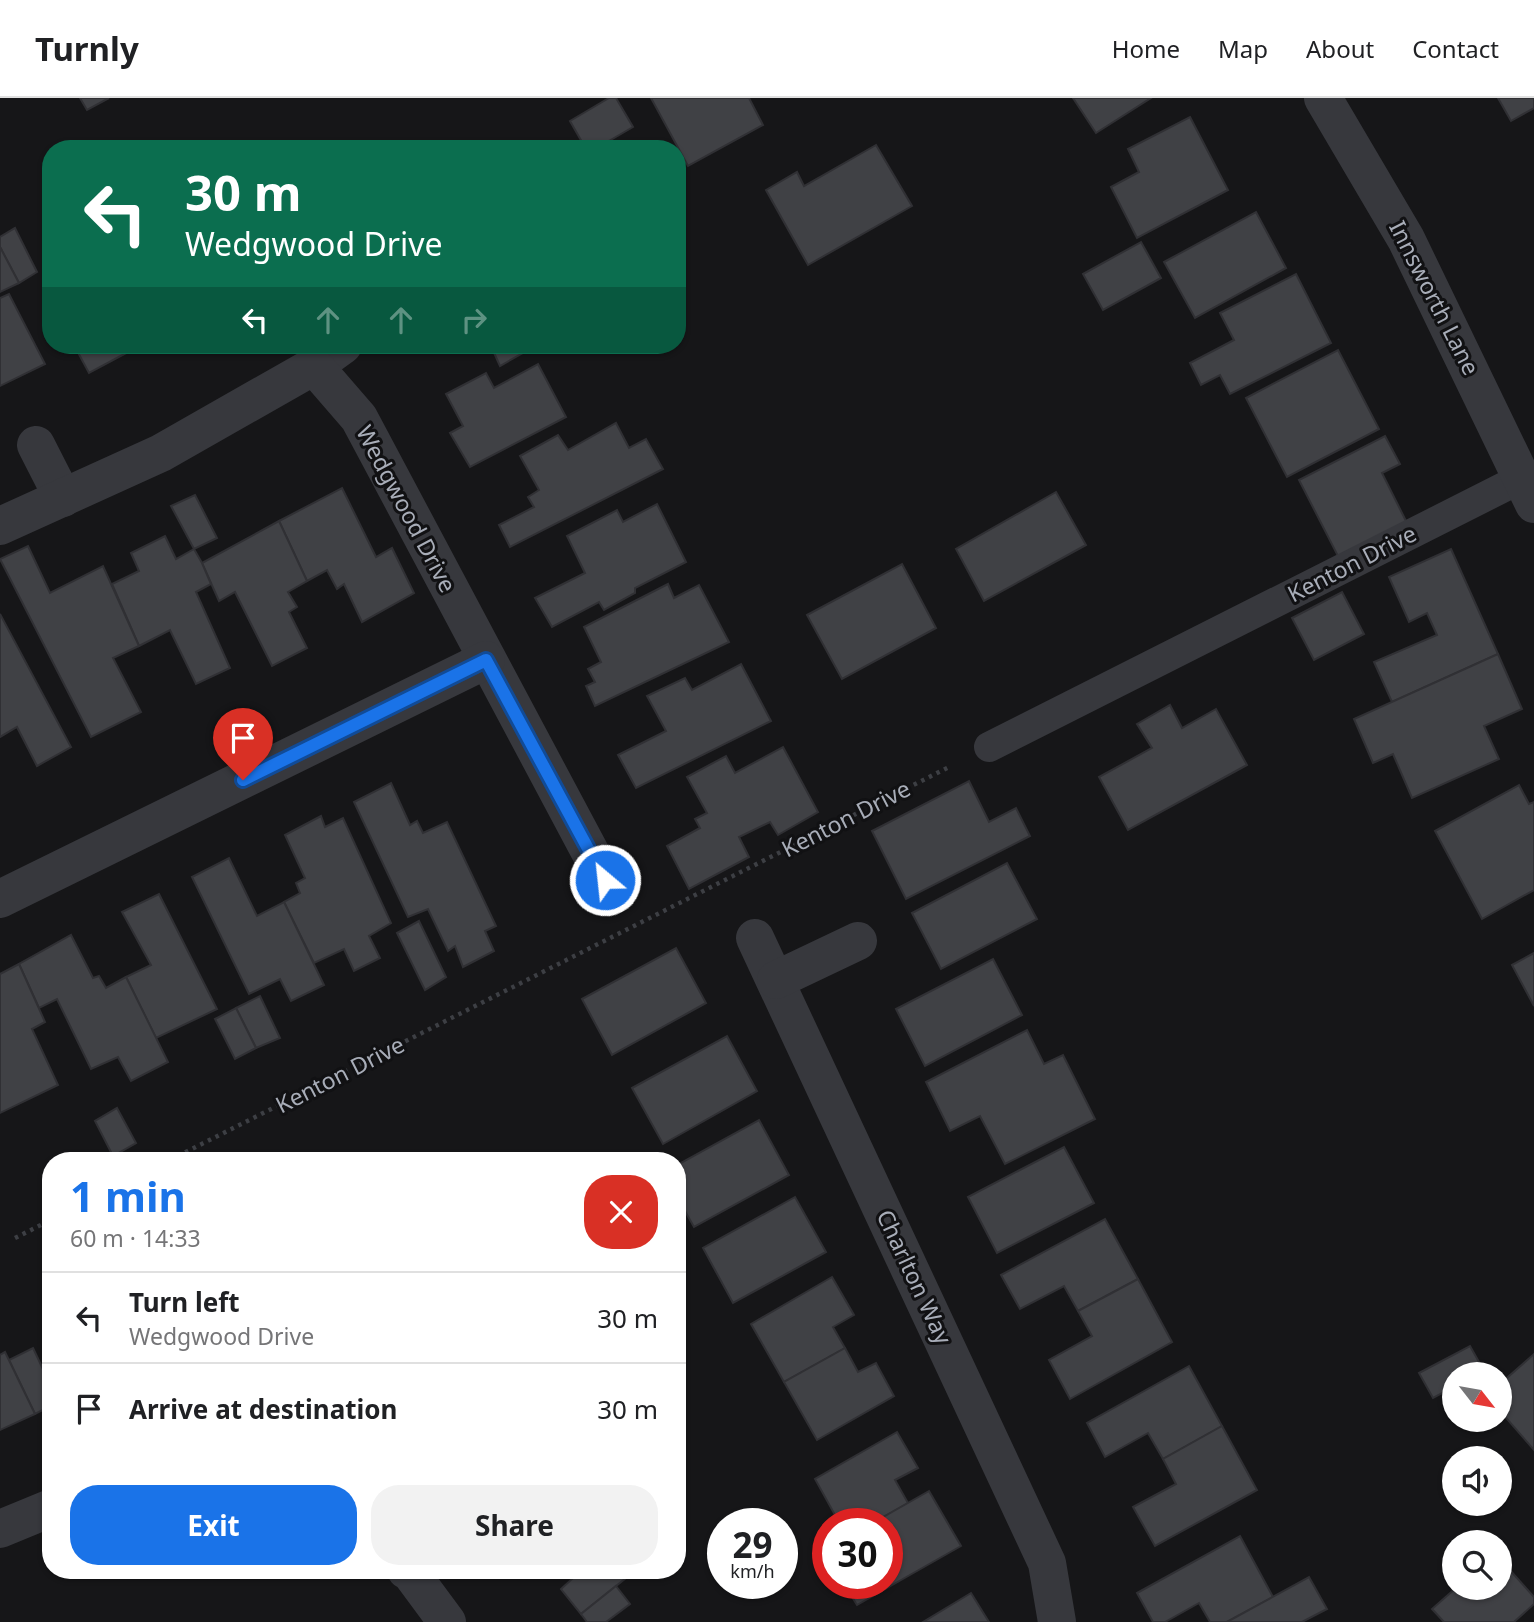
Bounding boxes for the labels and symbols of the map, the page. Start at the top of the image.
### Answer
street label: Innsworth Lane [1382,215,1488,380]
street label: Wedgwood Drive [349,419,464,598]
street label: Kenton Drive [1282,517,1422,609]
pin [213,708,273,780]
street label: Kenton Drive [776,772,916,864]
position arrow [568,843,642,917]
street label: Kenton Drive [270,1028,410,1120]
street label: Charlton Way [870,1204,960,1349]
north arrow [1442,1362,1512,1432]
speed limit sign: 30 [812,1508,903,1599]

